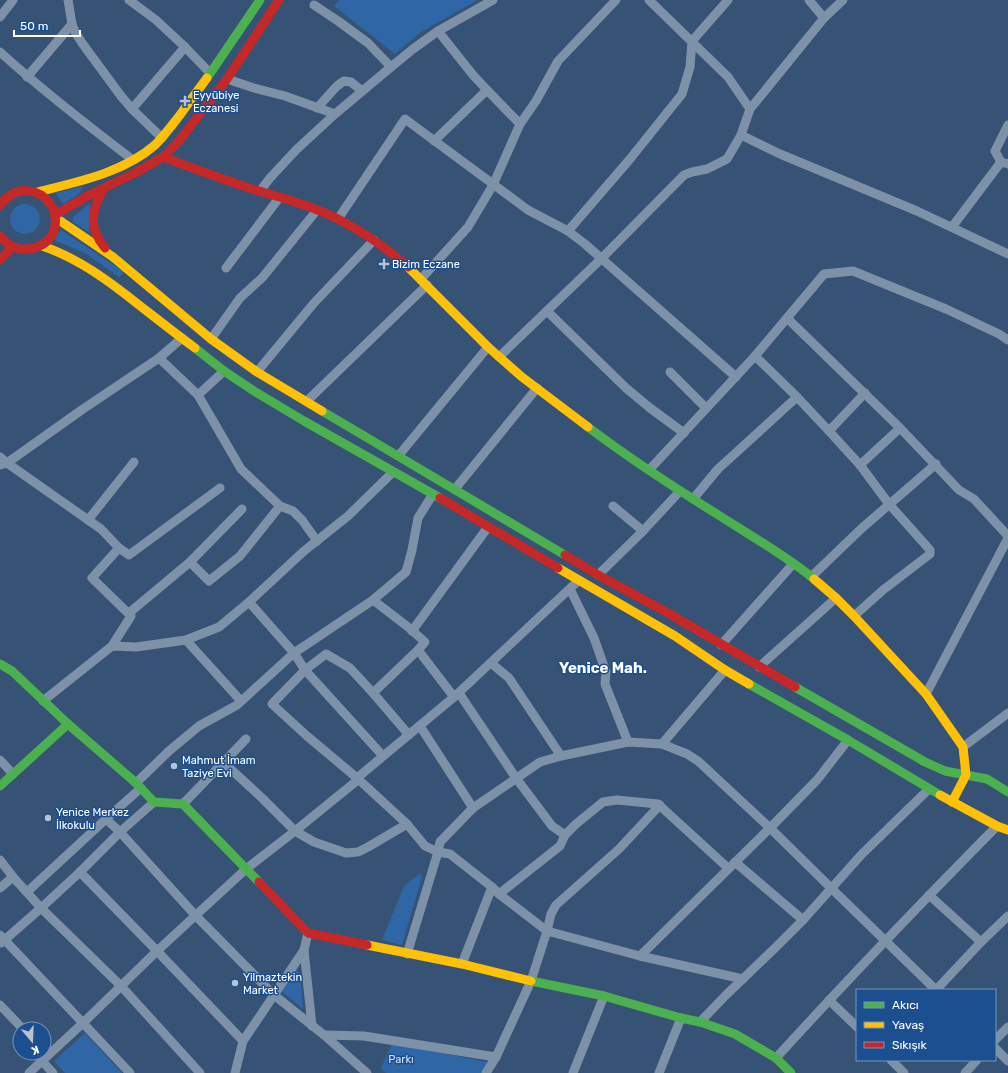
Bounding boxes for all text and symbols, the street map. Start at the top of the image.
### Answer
scale bar [14,12,80,38]
text: 50 m [20,19,48,33]
place label: Eyyübiye Eczanesi [193,89,240,115]
marker: Eyyübiye Eczanesi [180,96,190,106]
place label: Bizim Eczane [392,258,460,271]
marker: Bizim Eczane [379,259,389,269]
district label: Yenice Mah. [559,659,647,677]
place label: Mahmut İmam Taziye Evi [182,753,256,780]
marker: Mahmut İmam Taziye Evi [169,761,179,771]
place label: Yenice Merkez İlkokulu [56,806,129,832]
marker: Yenice Merkez İlkokulu [43,813,53,823]
place label: Yilmaztekin Market [243,971,302,997]
marker: Yilmaztekin Market [230,978,240,988]
legend [856,989,996,1061]
text: Akıcı [892,998,919,1012]
text: Yavaş [892,1018,924,1032]
north arrow [12,1021,52,1061]
text: Sıkışık [892,1038,927,1052]
text: K [29,1043,41,1058]
park label: Parkı [388,1053,414,1066]

